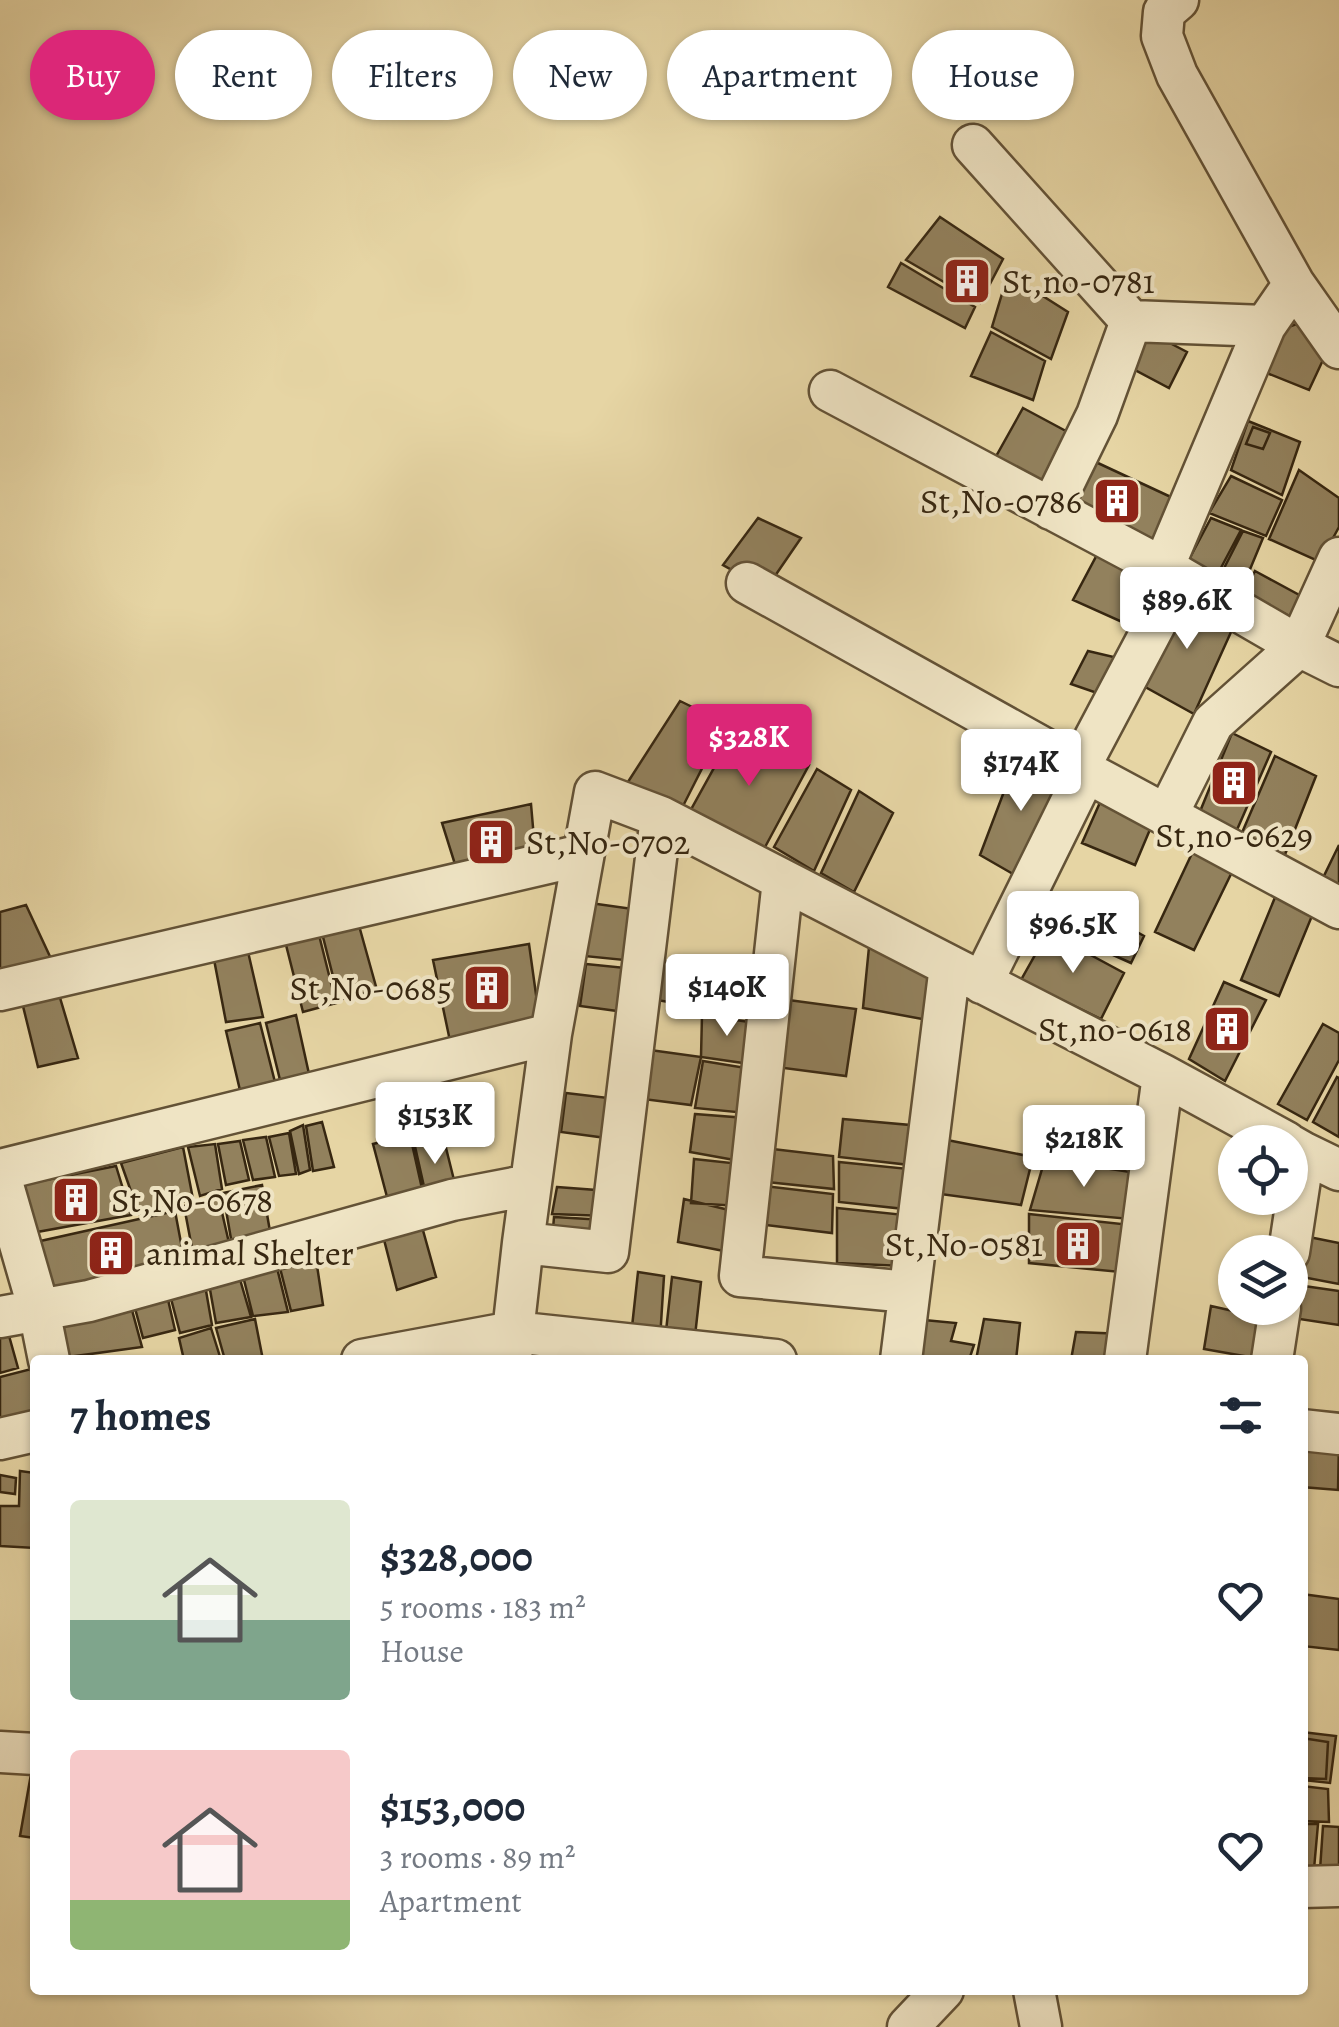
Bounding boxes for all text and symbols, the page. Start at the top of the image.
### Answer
chip: Buy [30,30,155,120]
chip: Rent [175,30,312,120]
chip: Filters [332,30,493,120]
chip: New [513,30,647,120]
chip: Apartment [667,30,892,120]
chip: House [912,30,1074,120]
building icon: St,no-0781 [941,255,993,307]
place label: St,no-0781 [1002,257,1155,305]
building icon: St,No-0786 [1091,475,1143,527]
place label: St,No-0786 [920,477,1082,525]
pin: $89.6K [1106,567,1268,652]
text: $89.6K [1142,577,1232,621]
pin: $328K [679,704,819,789]
text: $328K [709,714,789,758]
pin: $174K [951,729,1091,814]
text: $174K [983,739,1059,783]
building icon: St,no-0629 [1208,757,1260,809]
place label: St,no-0629 [1155,811,1313,859]
building icon: St,No-0702 [465,816,517,868]
place label: St,No-0702 [526,818,690,866]
pin: $96.5K [992,891,1154,976]
text: $96.5K [1029,901,1117,945]
pin: $140K [657,954,797,1039]
building icon: St,No-0685 [461,962,513,1014]
place label: St,No-0685 [290,964,452,1012]
text: $140K [688,964,766,1008]
building icon: St,no-0618 [1201,1003,1253,1055]
place label: St,no-0618 [1038,1005,1192,1053]
pin: $153K [365,1082,505,1167]
text: $153K [398,1092,472,1136]
pin: $218K [1014,1105,1154,1190]
text: $218K [1045,1115,1123,1159]
map controls [1218,1125,1308,1325]
button: locate [1218,1125,1308,1215]
building icon: St,No-0678 [50,1174,102,1226]
place label: St,No-0678 [111,1176,273,1224]
building icon: St,No-0581 [1052,1218,1104,1270]
place label: St,No-0581 [885,1220,1043,1268]
building icon: animal Shelter [85,1227,137,1279]
place label: animal Shelter [146,1229,354,1277]
button: layers [1218,1235,1308,1325]
text: 7 homes [70,1387,211,1444]
icon: filters [1213,1388,1268,1443]
text: $328,000 [380,1528,533,1585]
icon: home [150,1540,270,1660]
icon: heart [1213,1573,1268,1628]
text: 5 rooms · 183 m² [380,1585,586,1629]
text: House [380,1629,464,1673]
text: $153,000 [380,1778,525,1835]
icon: home [150,1790,270,1910]
icon: heart [1213,1823,1268,1878]
text: 3 rooms · 89 m² [380,1835,576,1879]
text: Apartment [380,1879,522,1923]

